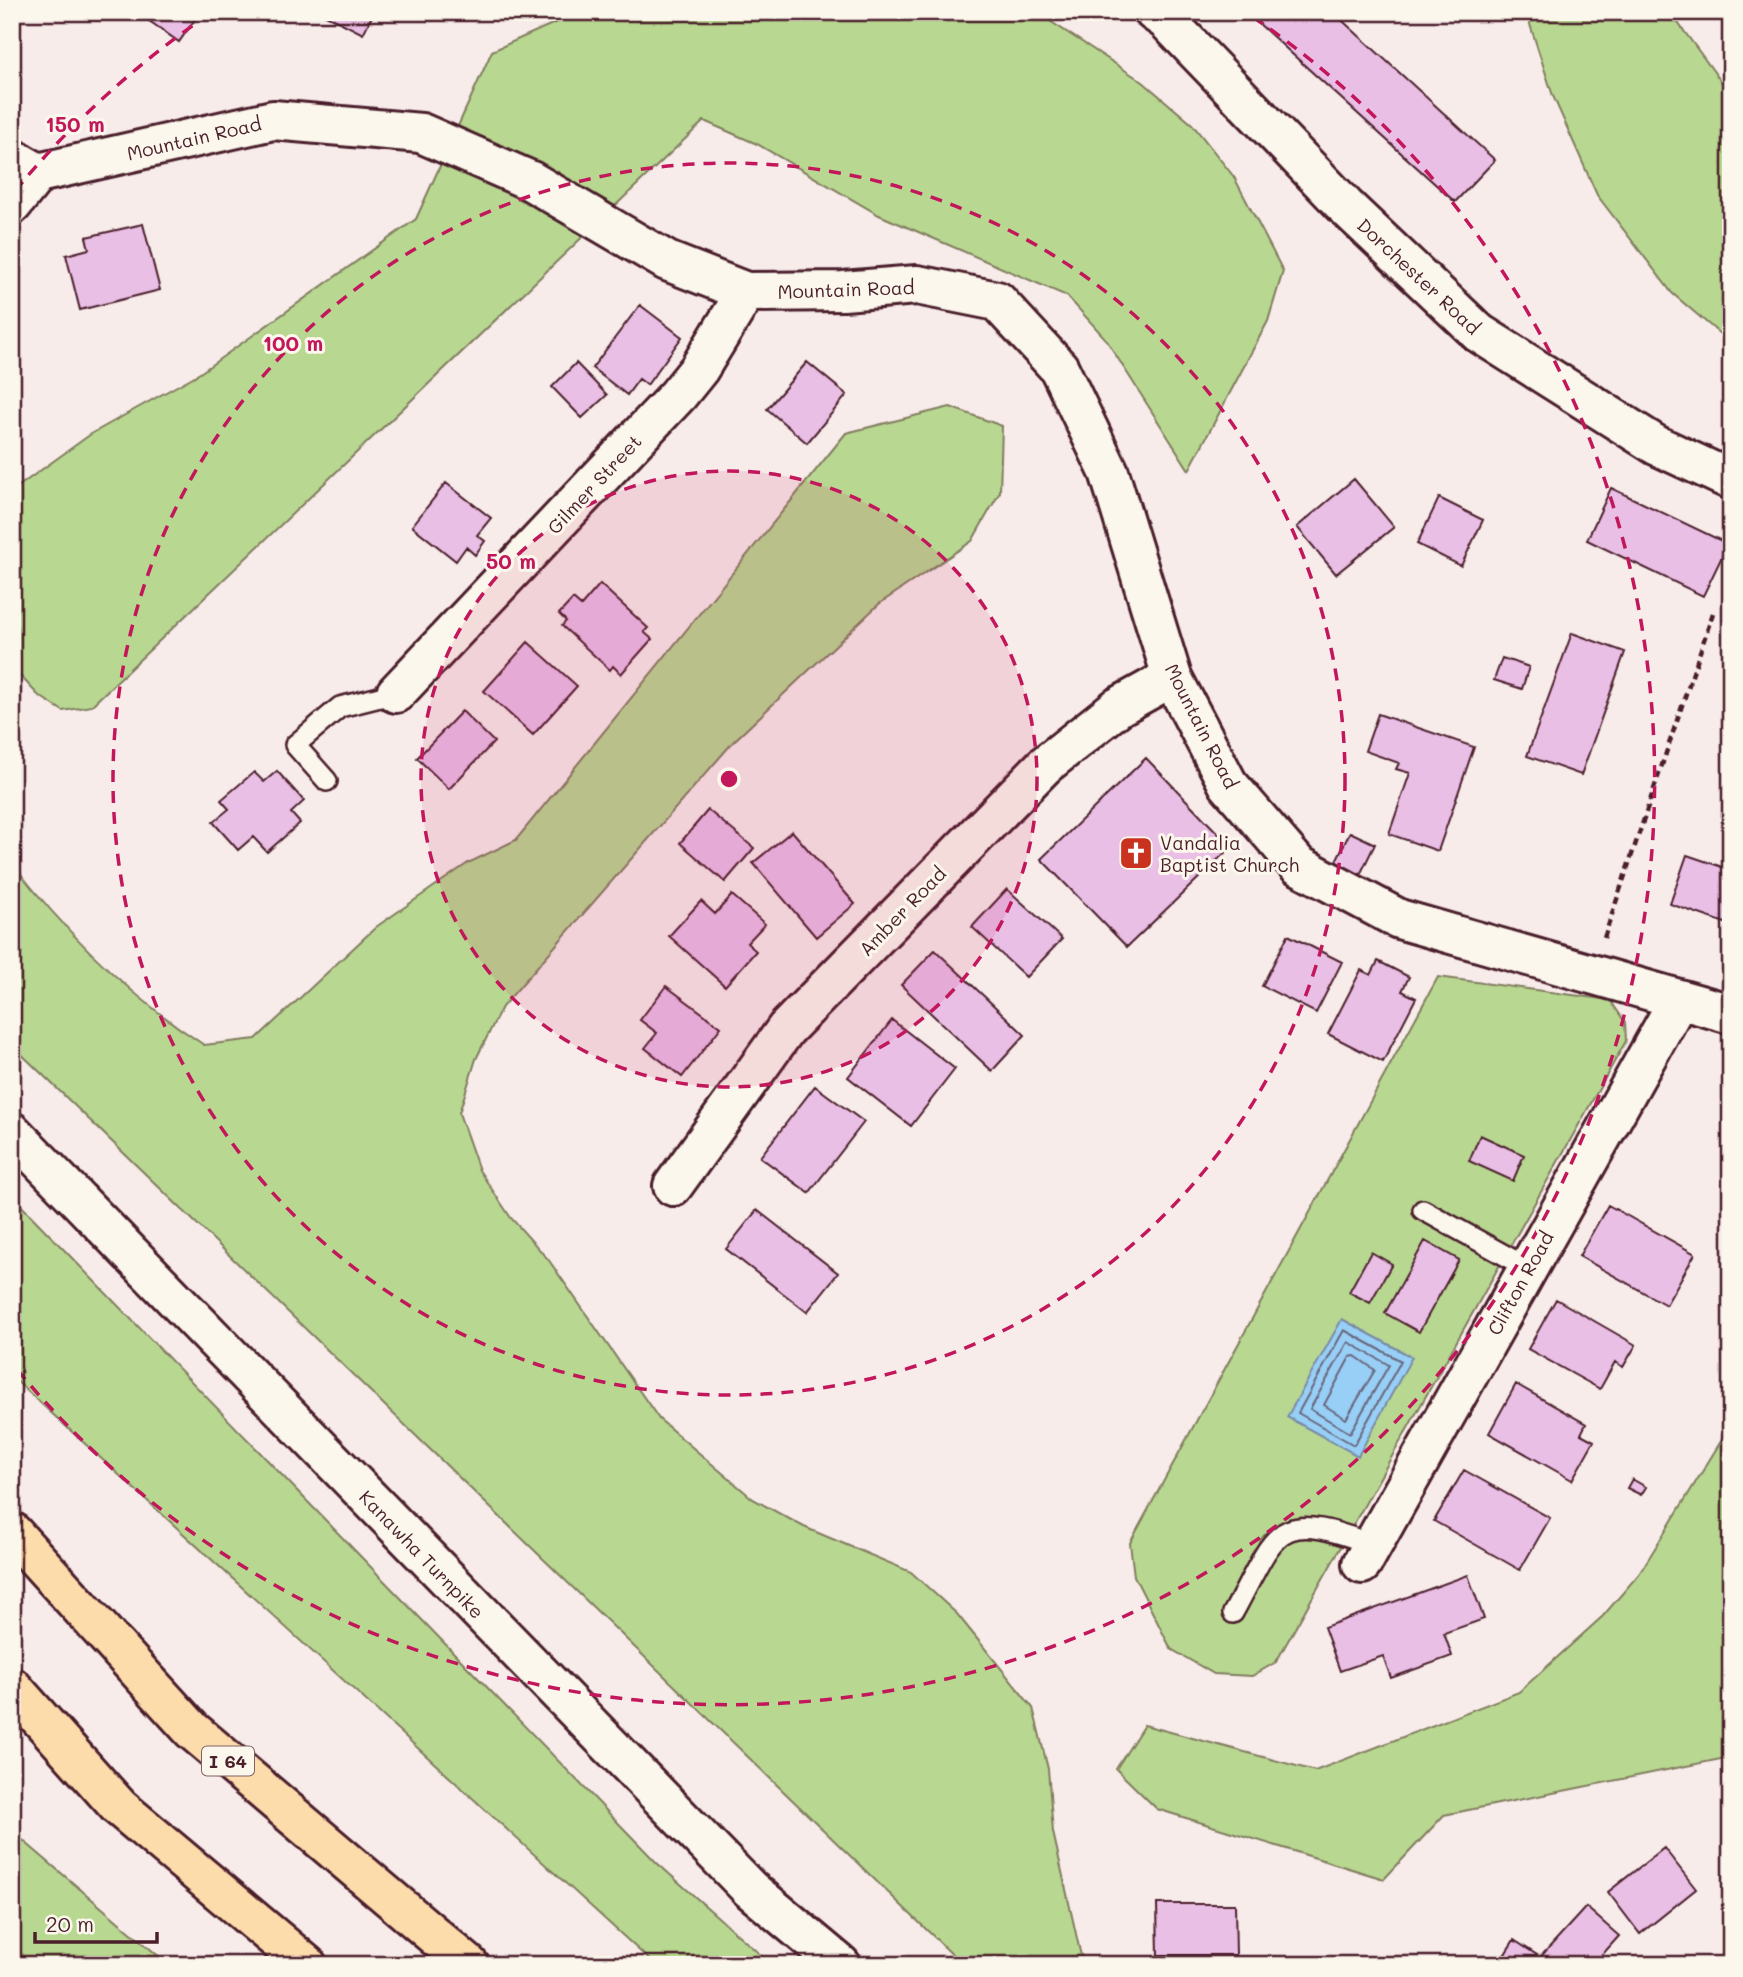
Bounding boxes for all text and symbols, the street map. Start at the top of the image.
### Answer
text: 150 m [45,110,105,137]
street label: Mountain Road [124,110,264,166]
street label: Dorchester Road [1352,212,1486,340]
street label: Mountain Road [777,274,915,304]
text: 100 m [263,329,323,356]
street label: Gilmer Street [541,429,647,539]
text: 50 m [486,547,536,574]
street label: Mountain Road [1160,659,1244,793]
centre of rings [717,767,741,791]
place label: Vandalia Baptist Church [1160,830,1299,877]
church icon: Vandalia Baptist Church [1117,834,1155,872]
street label: Amber Road [853,861,951,961]
street label: Clifton Road [1481,1227,1559,1339]
street label: Kanawha Turnpike [354,1484,490,1624]
road number: I 64 [202,1746,254,1776]
scale bar [35,1900,158,1944]
text: 20 m [46,1910,94,1937]

